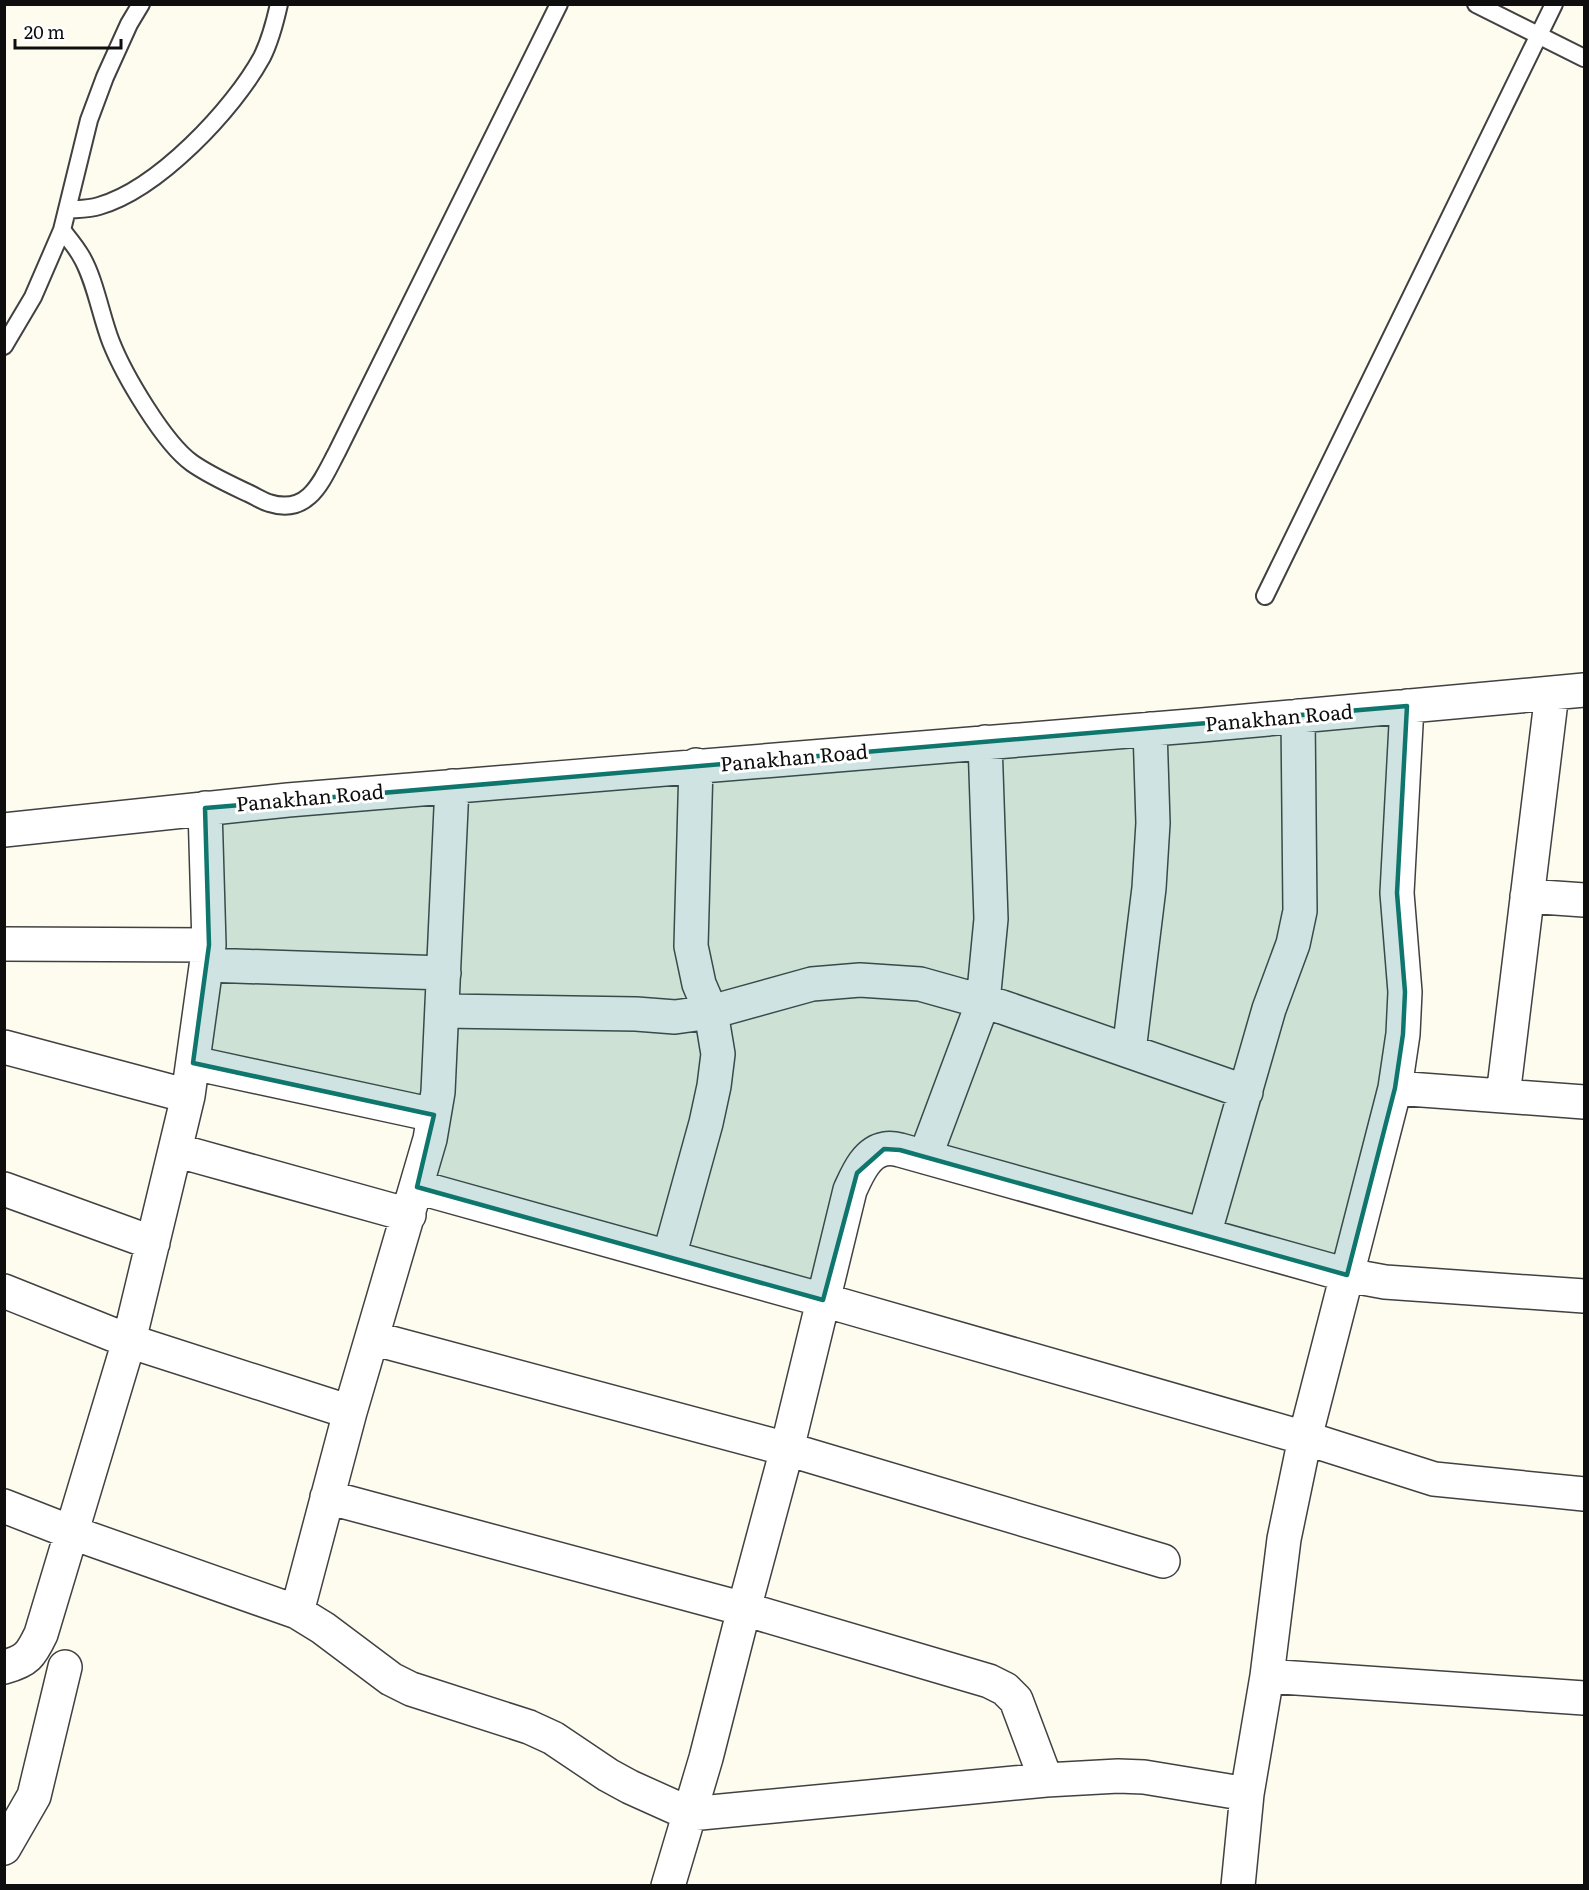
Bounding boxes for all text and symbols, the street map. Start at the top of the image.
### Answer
scale bar [15,12,122,50]
text: 20 m [24,18,65,45]
street label: Panakhan Road [1204,695,1354,737]
street label: Panakhan Road [719,735,869,777]
street label: Panakhan Road [235,775,385,817]

